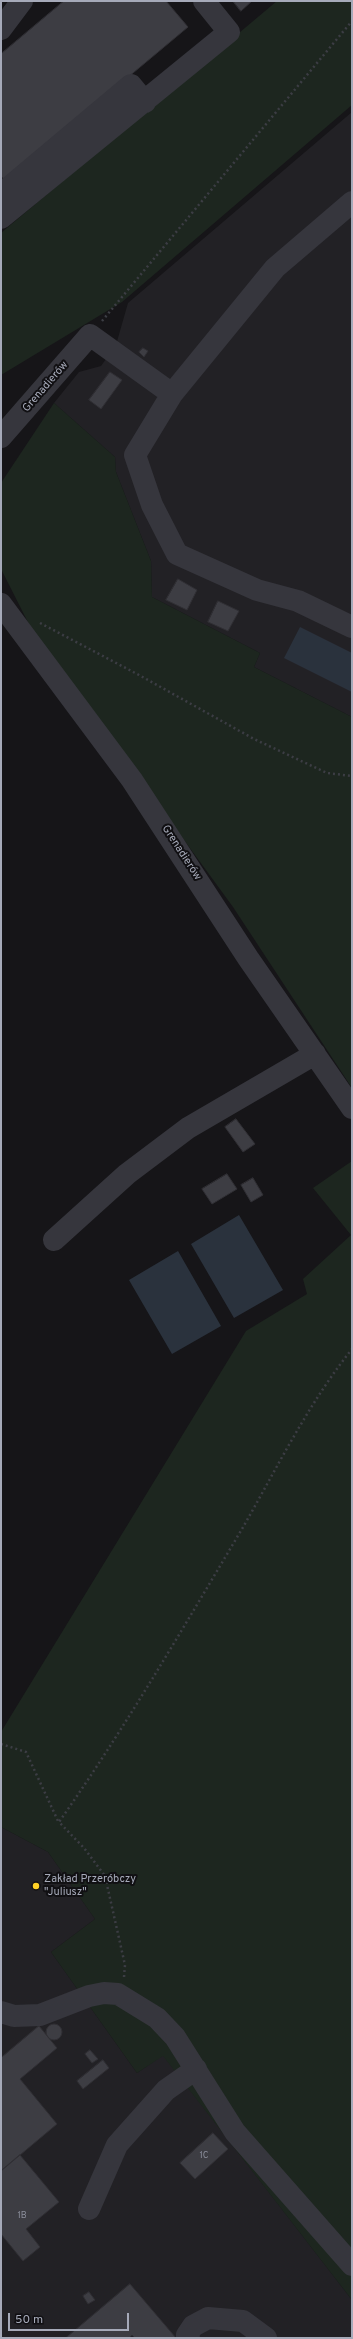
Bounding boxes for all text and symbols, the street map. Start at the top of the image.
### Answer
street label: Grenadierów [20,359,72,415]
street label: Grenadierów [158,823,204,883]
place label: Zakład Przeróbczy "Juliusz" [44,1873,136,1899]
marker: Zakład Przeróbczy "Juliusz" [31,1881,41,1891]
house number: 1C [199,2151,209,2161]
house number: 1B [17,2211,27,2221]
scale bar [10,2305,131,2331]
text: 50 m [15,2312,43,2328]

